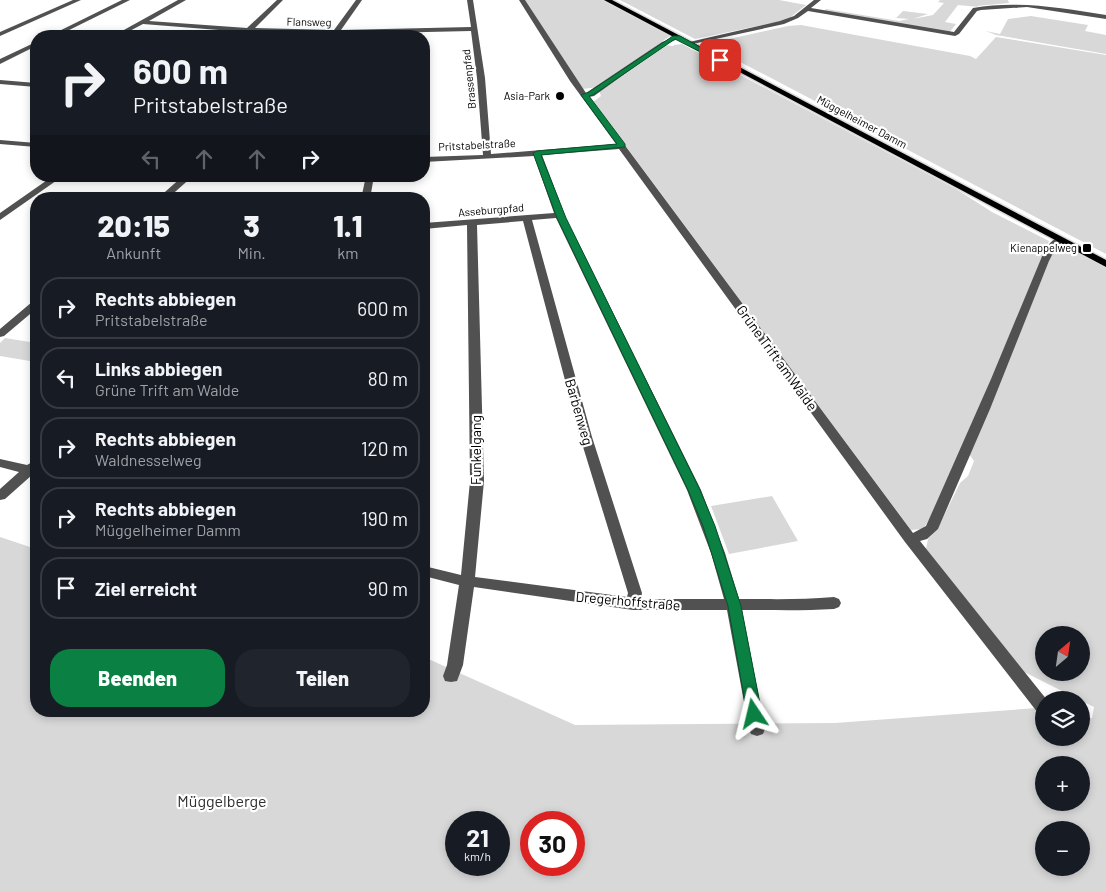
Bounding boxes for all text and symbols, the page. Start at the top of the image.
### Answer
street label: Flansweg [287,15,332,28]
pin [699,39,741,81]
icon: arrive [706,46,734,74]
street label: Brassenpfad [459,48,478,110]
text: 600 m [133,49,228,91]
icon: right [50,50,115,115]
place label: Asia-Park [504,89,550,102]
marker: Asia-Park [554,90,566,102]
text: Pritstabelstraße [133,91,288,117]
street label: Müggelheimer Damm [815,92,909,151]
street label: Pritstabelstraße [438,136,516,153]
icon: left [137,145,165,173]
icon: ahead [190,145,218,173]
icon: ahead [243,145,271,173]
icon: right [296,145,324,173]
street label: Asseburgpfad [457,200,524,219]
text: 20:15 [98,207,170,243]
text: 3 [243,207,260,243]
text: 1.1 [333,207,363,243]
place label: Kienappelweg [1010,241,1077,254]
marker: Kienappelweg [1081,242,1093,254]
text: Ankunft [106,243,161,262]
text: Min. [237,243,266,262]
text: km [337,243,358,262]
text: Rechts abbiegen [95,287,236,310]
icon: right [52,294,80,322]
text: 600 m [357,297,408,320]
street label: Grüne Trift am Walde [733,302,821,414]
text: Pritstabelstraße [95,310,208,329]
text: Links abbiegen [95,357,222,380]
icon: left [52,364,80,392]
text: 80 m [368,367,408,390]
street label: Barbenweg [562,377,597,447]
text: Grüne Trift am Walde [95,380,239,399]
street label: Funkelgang [467,415,484,485]
text: Rechts abbiegen [95,427,236,450]
icon: right [52,434,80,462]
text: 120 m [361,437,408,460]
text: Waldnesselweg [95,450,201,469]
text: Rechts abbiegen [95,497,236,520]
icon: right [52,504,80,532]
text: 190 m [361,507,408,530]
text: Müggelheimer Damm [95,520,241,539]
icon: arrive [52,574,80,602]
text: Ziel erreicht [95,577,197,600]
text: 90 m [368,577,408,600]
street label: Dregerhoffstraße [575,587,681,614]
north arrow [1035,626,1090,681]
map controls [1035,626,1090,876]
button: Beenden [50,649,225,707]
button: Teilen [235,649,410,707]
position arrow [727,687,779,739]
button: layers [1035,691,1090,746]
button: + [1035,756,1090,811]
park label: Müggelberge [177,791,267,810]
speed limit sign: 30 [520,811,585,876]
button: − [1035,821,1090,876]
text: 21 [466,822,489,852]
text: km/h [464,849,491,863]

